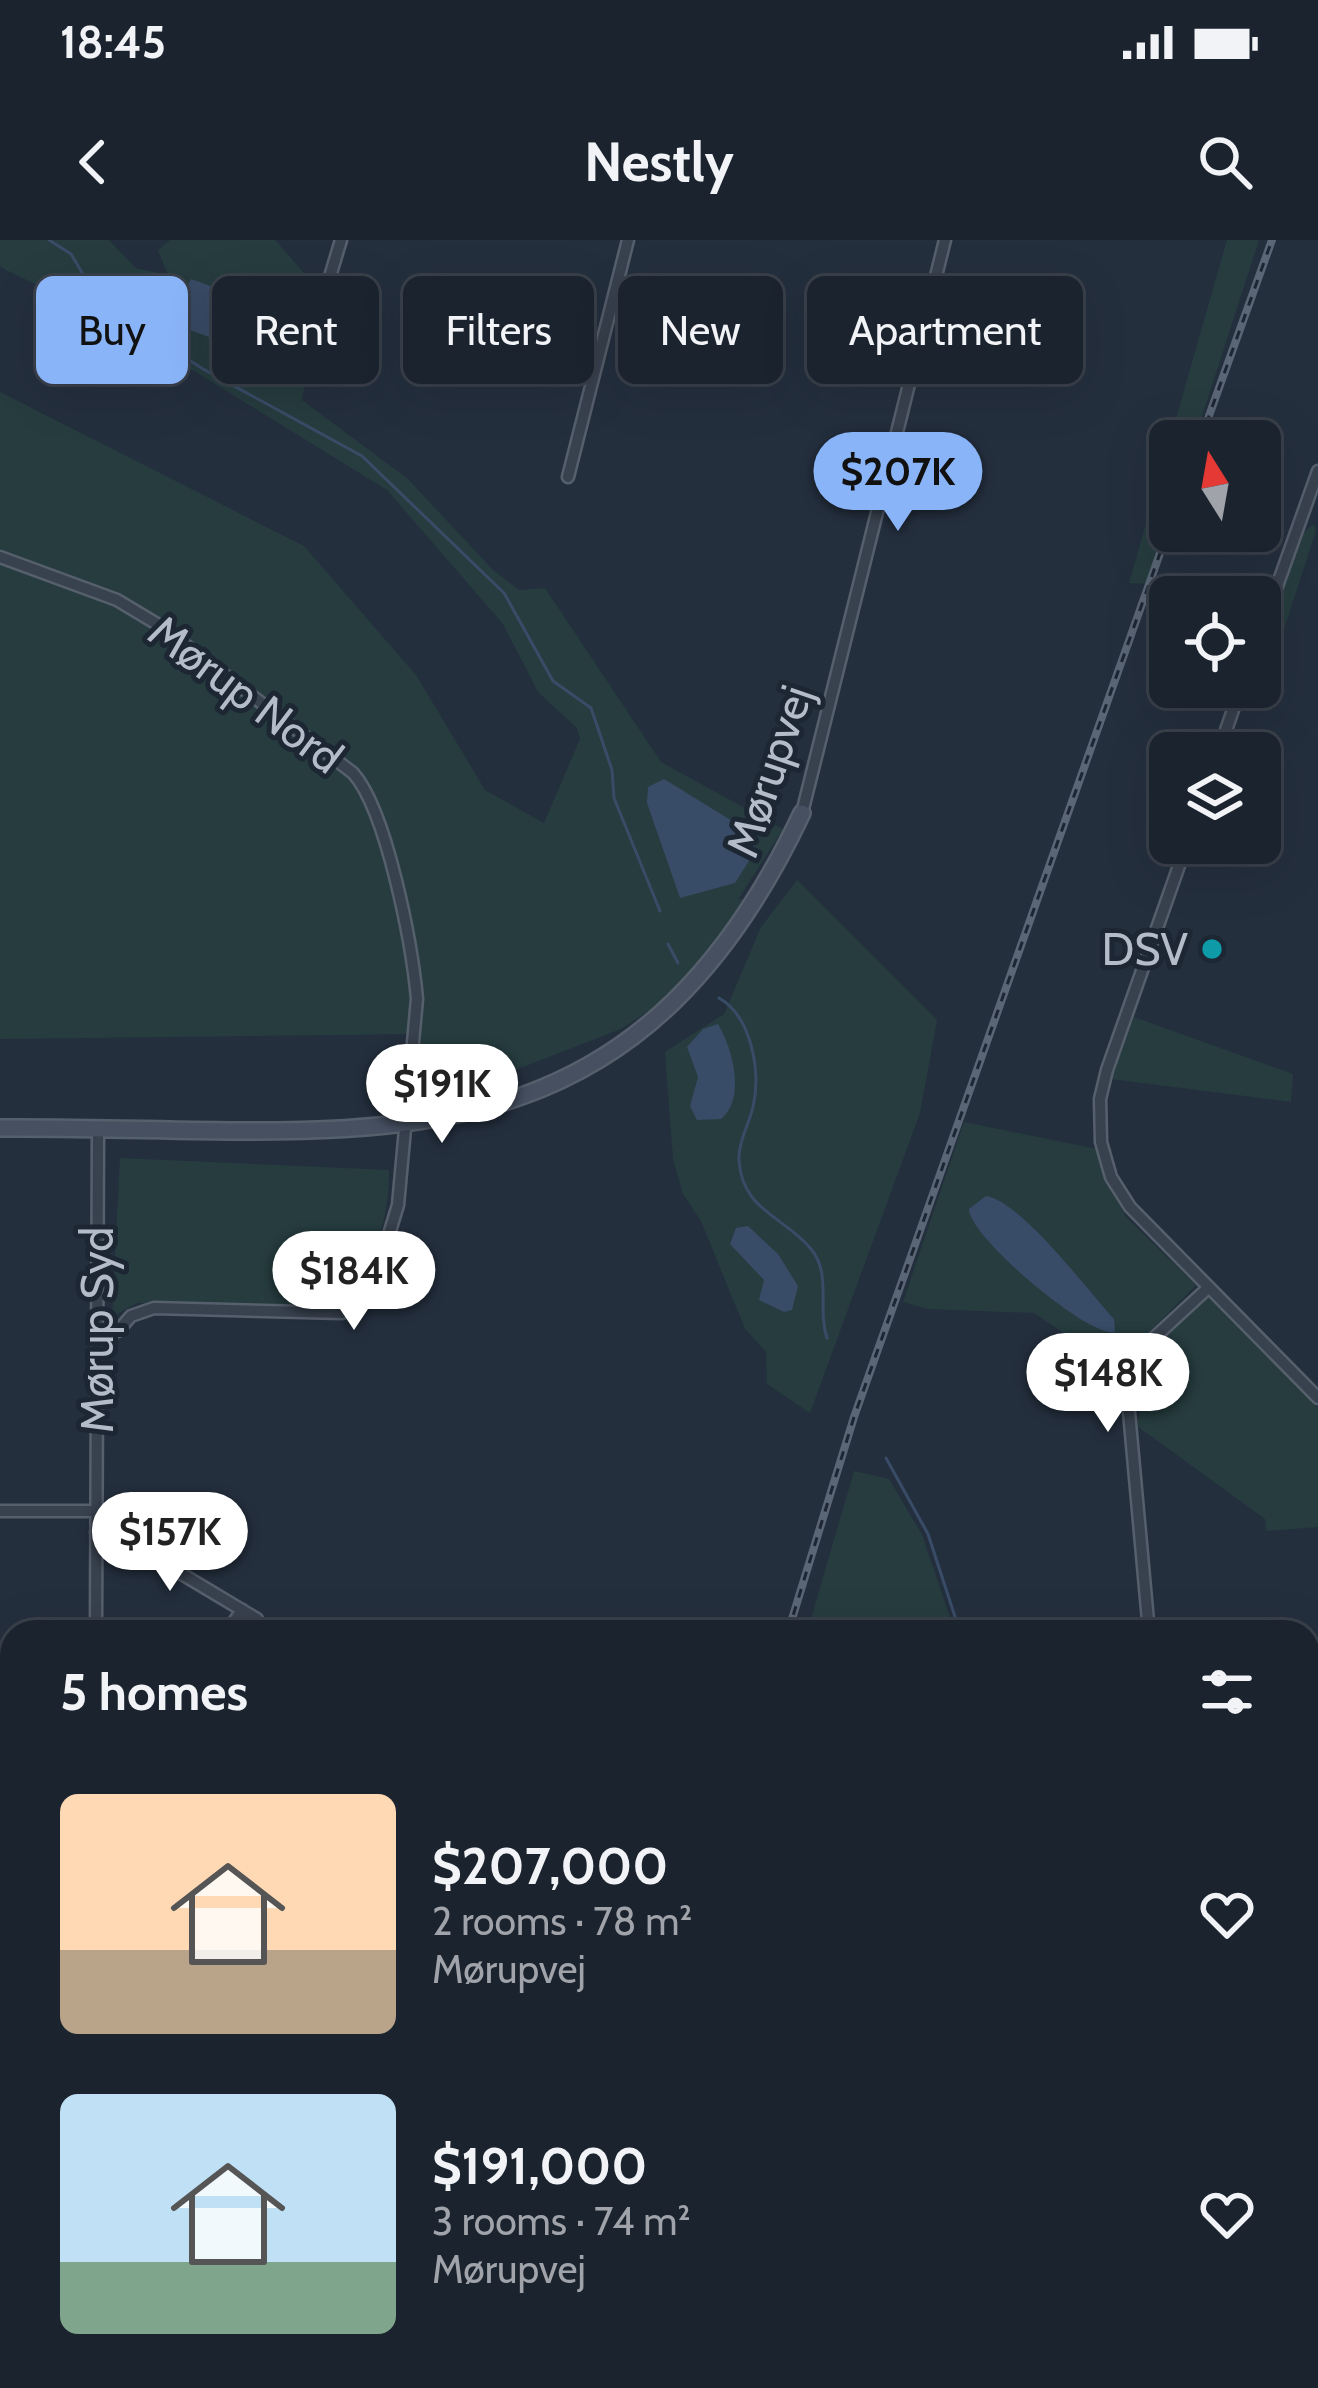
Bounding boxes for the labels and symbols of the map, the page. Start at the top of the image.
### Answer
north arrow [1149,420,1281,552]
pin: $207K [814,432,982,534]
street label: Mørup Nord [139,604,353,784]
street label: Mørupvej [715,678,823,864]
place label: DSV [1102,922,1189,976]
marker: DSV [1199,936,1225,962]
pin: $191K [358,1044,526,1146]
street label: Mørup Syd [70,1227,124,1433]
pin: $184K [270,1231,438,1333]
pin: $148K [1024,1333,1192,1435]
pin: $157K [86,1492,254,1594]

